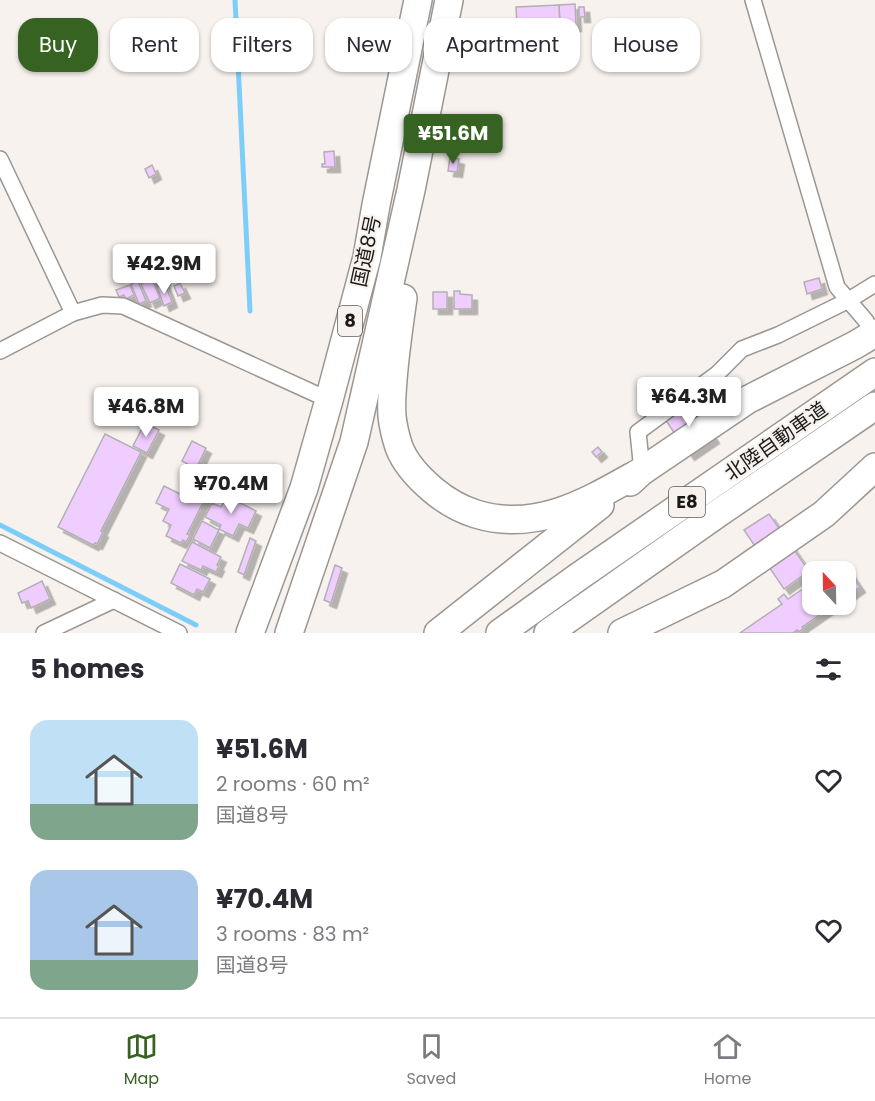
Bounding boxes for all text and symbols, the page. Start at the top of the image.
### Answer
chip: Buy [18,18,98,72]
chip: Rent [110,18,199,72]
chip: Filters [211,18,313,72]
chip: New [325,18,412,72]
chip: Apartment [424,18,580,72]
chip: House [592,18,700,72]
pin: ¥51.6M [404,114,502,165]
text: ¥51.6M [418,119,488,147]
street label: 国道8号 [345,213,387,289]
pin: ¥42.9M [115,244,213,295]
text: ¥42.9M [127,249,201,277]
road number: 8 [338,306,362,336]
pin: ¥64.3M [640,377,738,428]
text: ¥64.3M [651,382,727,410]
pin: ¥46.8M [97,387,195,438]
text: ¥46.8M [108,392,184,420]
street label: 北陸自動車道 [719,395,833,487]
pin: ¥70.4M [182,464,280,515]
text: ¥70.4M [194,469,268,497]
road number: E8 [669,487,705,517]
north arrow [802,561,856,615]
map controls [802,561,856,615]
text: 5 homes [30,651,145,687]
icon: filters [812,653,845,686]
text: ¥51.6M [216,731,308,767]
icon: home [78,744,150,816]
icon: heart [812,764,845,797]
text: 2 rooms · 60 m² [216,770,370,798]
text: 国道8号 [216,801,289,829]
text: ¥70.4M [216,881,313,917]
icon: home [78,894,150,966]
icon: heart [812,914,845,947]
text: 3 rooms · 83 m² [216,920,369,948]
text: 国道8号 [216,951,289,979]
tab: Map [124,1030,159,1091]
tab: Saved [406,1030,456,1091]
tab: Home [704,1030,751,1091]

